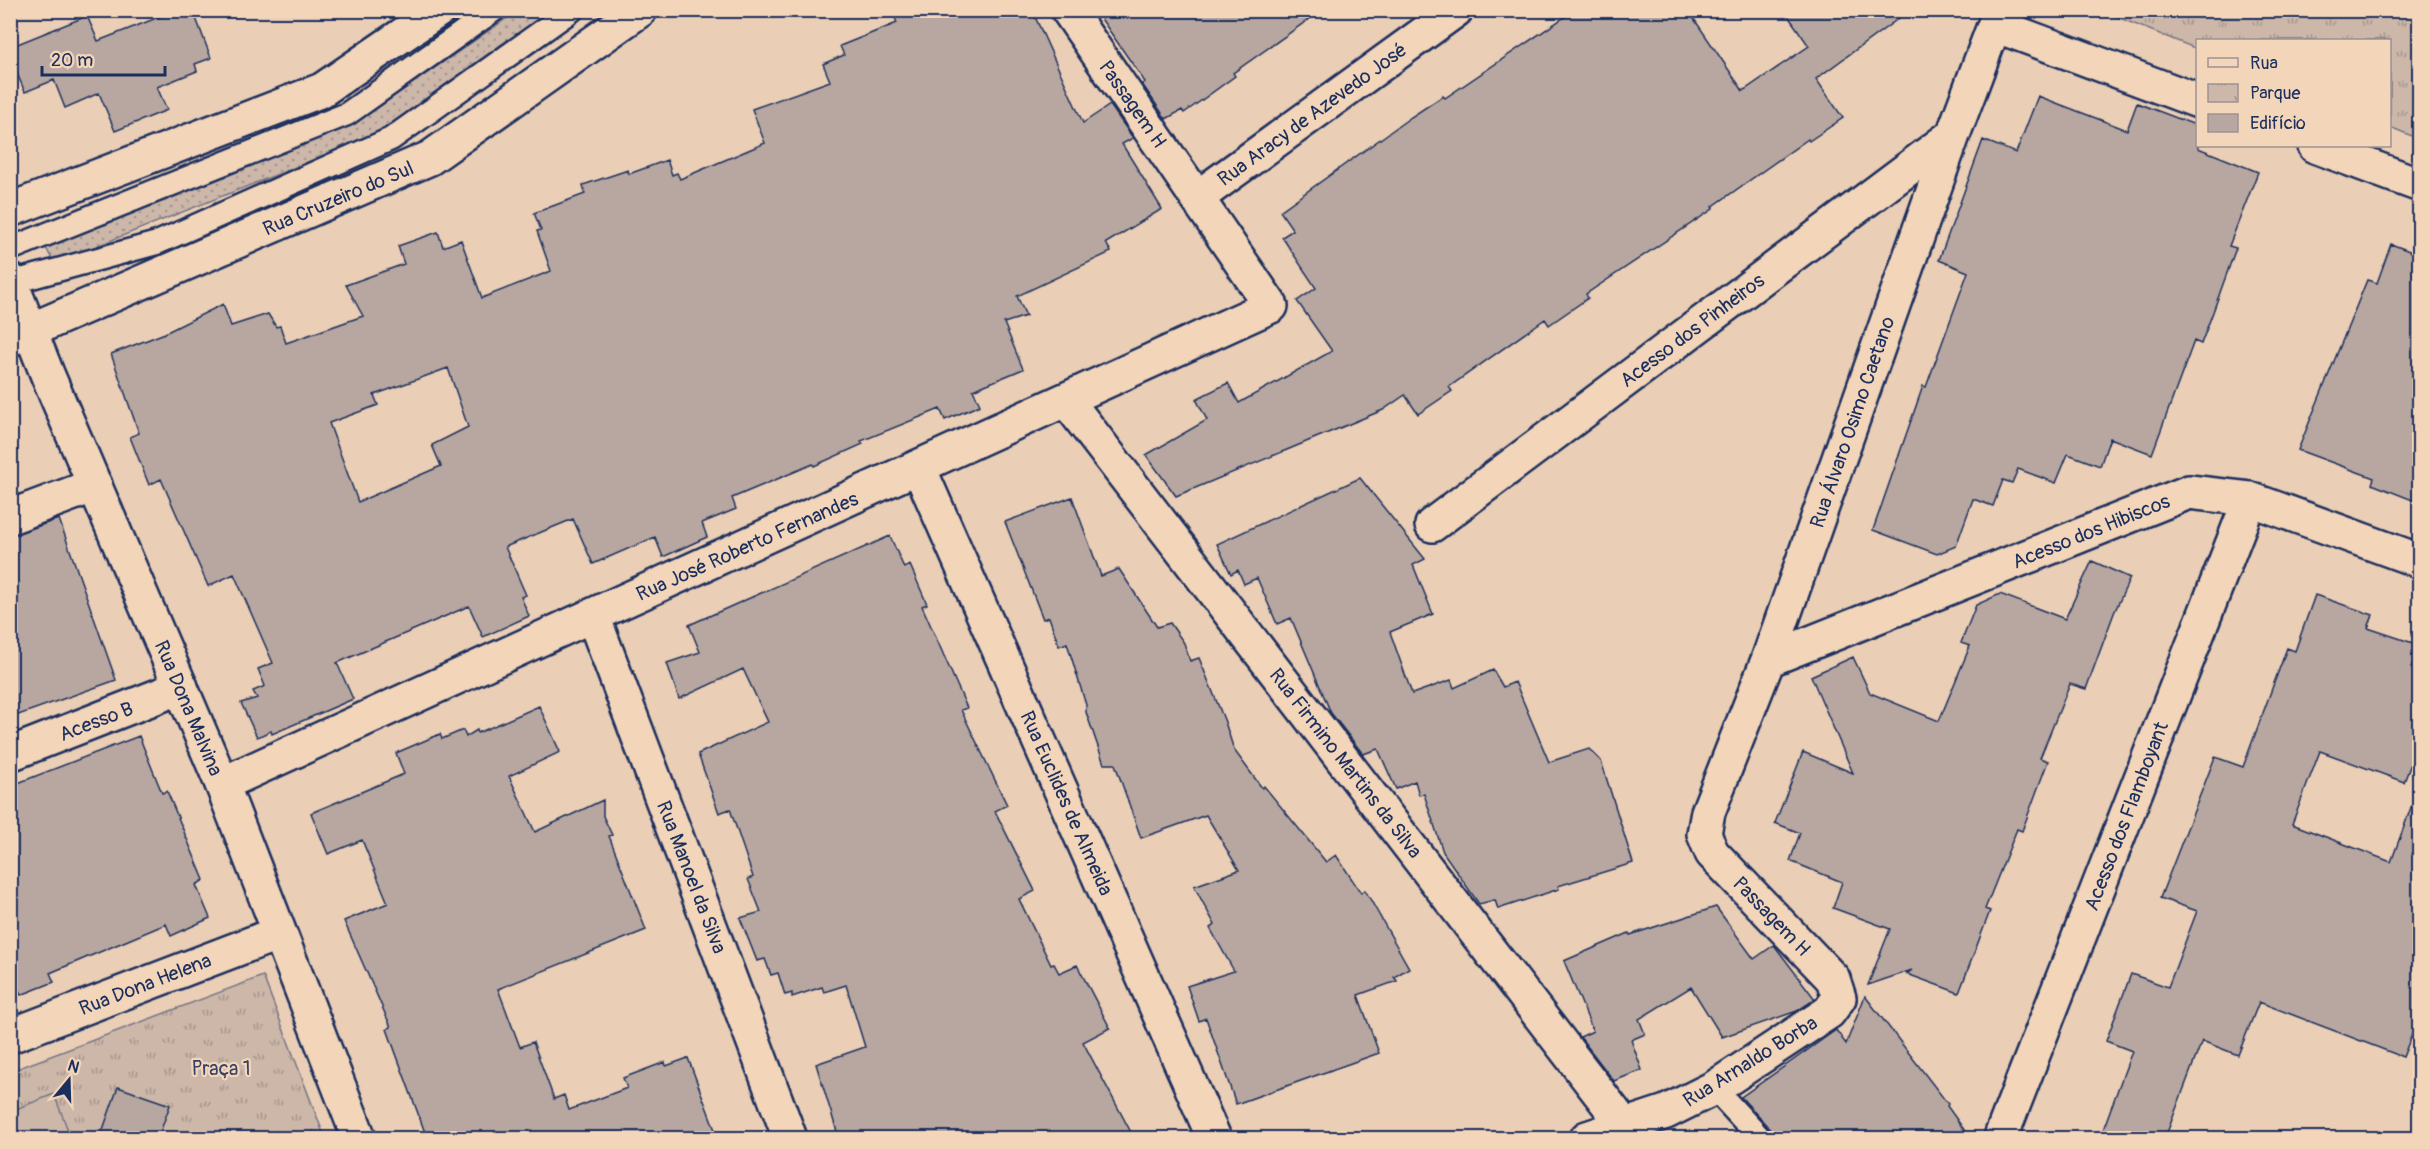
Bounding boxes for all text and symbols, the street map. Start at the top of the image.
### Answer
street label: Rua Aracy de Azevedo José [1213,37,1412,192]
scale bar [42,39,165,77]
legend [2196,39,2391,147]
text: 20 m [51,49,93,72]
text: Rua [2250,52,2278,75]
street label: Passagem H [1093,56,1172,153]
text: Parque [2250,82,2300,105]
text: Edifício [2250,112,2306,135]
street label: Rua Cruzeiro do Sul [259,155,417,242]
street label: Acesso dos Pinheiros [1615,268,1769,393]
street label: Rua Álvaro Osimo Caetano [1805,313,1900,531]
street label: Rua José Roberto Fernandes [632,486,862,607]
street label: Acesso dos Hibiscos [2009,488,2174,574]
street label: Rua Dona Malvina [149,637,228,780]
street label: Rua Firmino Martins da Silva [1264,663,1428,863]
street label: Acesso B [56,696,137,747]
street label: Rua Euclides de Almeida [1015,707,1119,899]
street label: Acesso dos Flamboyant [2079,717,2174,914]
street label: Rua Manoel da Silva [651,797,732,957]
street label: Passagem H [1727,871,1816,961]
street label: Rua Dona Helena [75,948,215,1021]
street label: Rua Arnaldo Borba [1679,1010,1822,1113]
north arrow [39,1050,99,1110]
text: N [65,1056,82,1078]
park label: Praça 1 [192,1056,250,1081]

